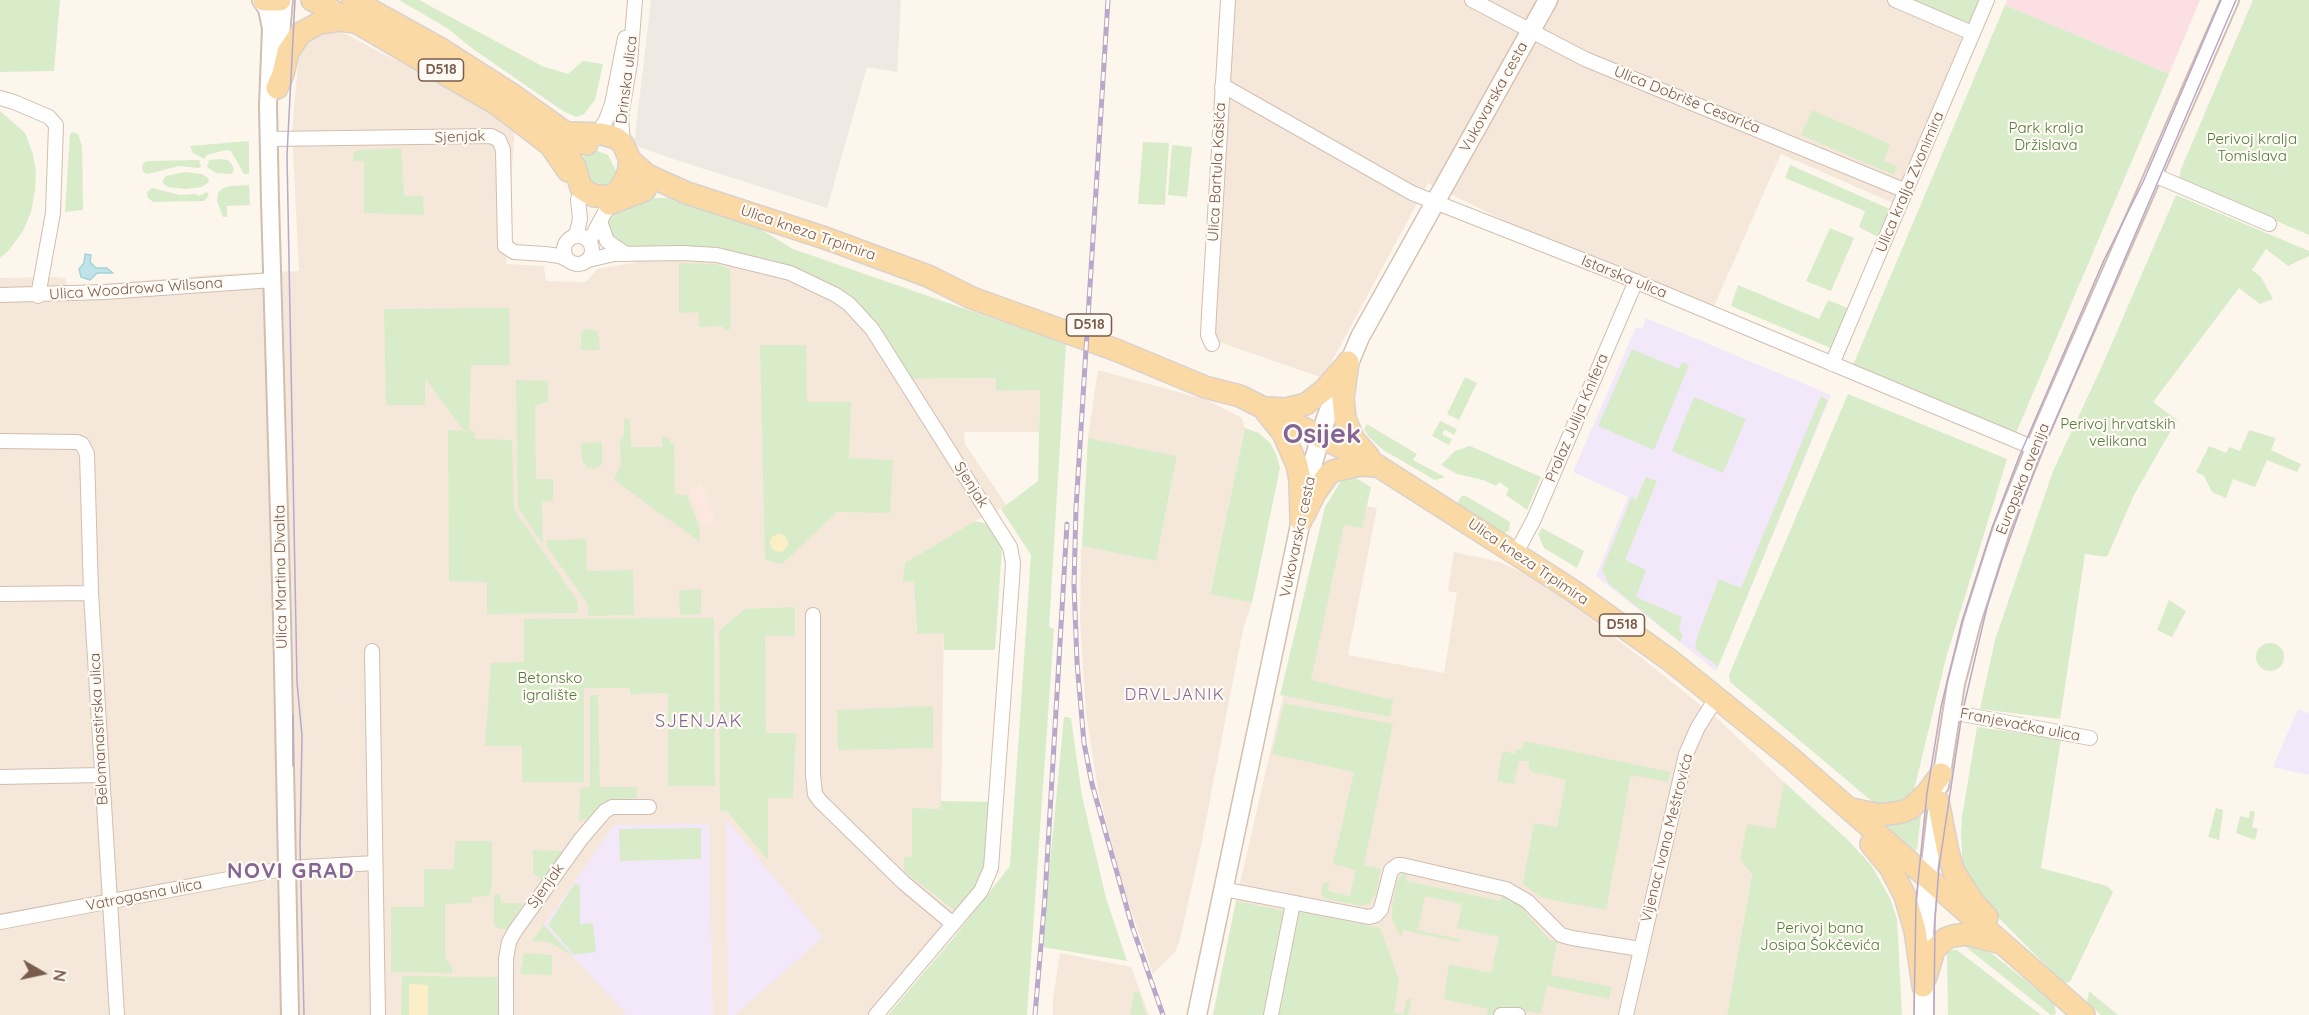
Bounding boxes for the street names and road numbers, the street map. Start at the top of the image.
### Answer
street label: Drinska ulica [613,35,641,125]
street label: Vukovarska cesta [1456,39,1532,155]
road number: D518 [418,59,464,81]
street label: Ulica Dobriše Cesarića [1611,62,1763,138]
street label: Ulica Bartula Kašića [1204,102,1230,242]
street label: Ulica kralja Zvonimira [1872,109,1948,255]
street label: Sjenjak [434,127,486,147]
street label: Ulica kneza Trpimira [738,201,878,265]
street label: Istarska ulica [1578,252,1670,302]
street label: Ulica Woodrowa Wilsona [49,274,223,304]
road number: D518 [1066,314,1112,336]
street label: Prolaz Julija Knifera [1542,351,1612,485]
street label: Europska avenija [1992,420,2054,538]
street label: Sjenjak [950,459,992,511]
street label: Vukovarska cesta [1276,475,1320,599]
street label: Ulica Martina Divalta [271,505,291,649]
street label: Ulica kneza Trpimira [1464,515,1592,609]
road number: D518 [1600,614,1644,636]
street label: Belomanastirska ulica [86,652,112,806]
street label: Franjevačka ulica [1958,705,2082,745]
street label: Vijenac Ivana Meštrovića [1637,752,1697,924]
street label: Sjenjak [524,860,568,912]
street label: Vatrogasna ulica [84,875,204,915]

